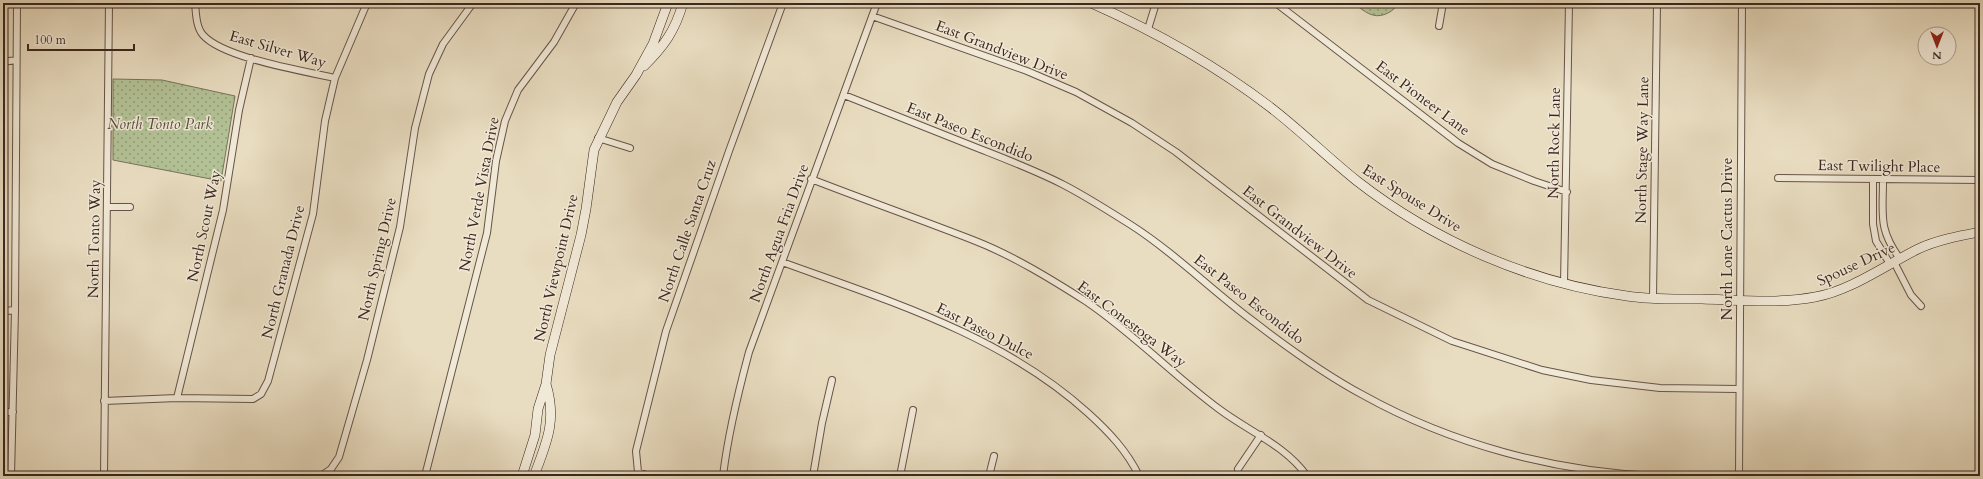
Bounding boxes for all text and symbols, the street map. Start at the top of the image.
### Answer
street label: East Grandview Drive [933,15,1071,85]
scale bar [28,26,134,52]
street label: East Silver Way [227,26,329,72]
north arrow [1917,26,1957,66]
text: 100 m [34,32,67,48]
text: N [1932,48,1942,63]
street label: East Pioneer Lane [1372,56,1474,140]
street label: North Stage Way Lane [1631,76,1653,224]
street label: North Rock Lane [1543,87,1565,199]
street label: East Paseo Escondido [904,97,1036,167]
park label: North Tonto Park [107,114,213,134]
street label: North Verde Vista Drive [454,115,504,273]
street label: East Twilight Place [1817,155,1941,177]
street label: North Calle Santa Cruz [653,157,721,305]
street label: North Lone Cactus Drive [1717,157,1737,321]
street label: East Spouse Drive [1359,159,1466,237]
street label: North Agua Fria Drive [745,161,813,305]
street label: North Scout Way [182,168,226,284]
street label: North Tonto Way [83,179,105,299]
street label: East Grandview Drive [1238,181,1362,283]
street label: North Viewpoint Drive [529,192,583,344]
street label: North Spring Drive [353,195,401,323]
street label: North Granada Drive [257,203,309,341]
street label: Spouse Drive [1814,237,1898,291]
street label: East Paseo Escondido [1190,250,1308,348]
street label: East Conestoga Way [1073,276,1191,372]
street label: East Paseo Dulce [933,298,1037,364]

